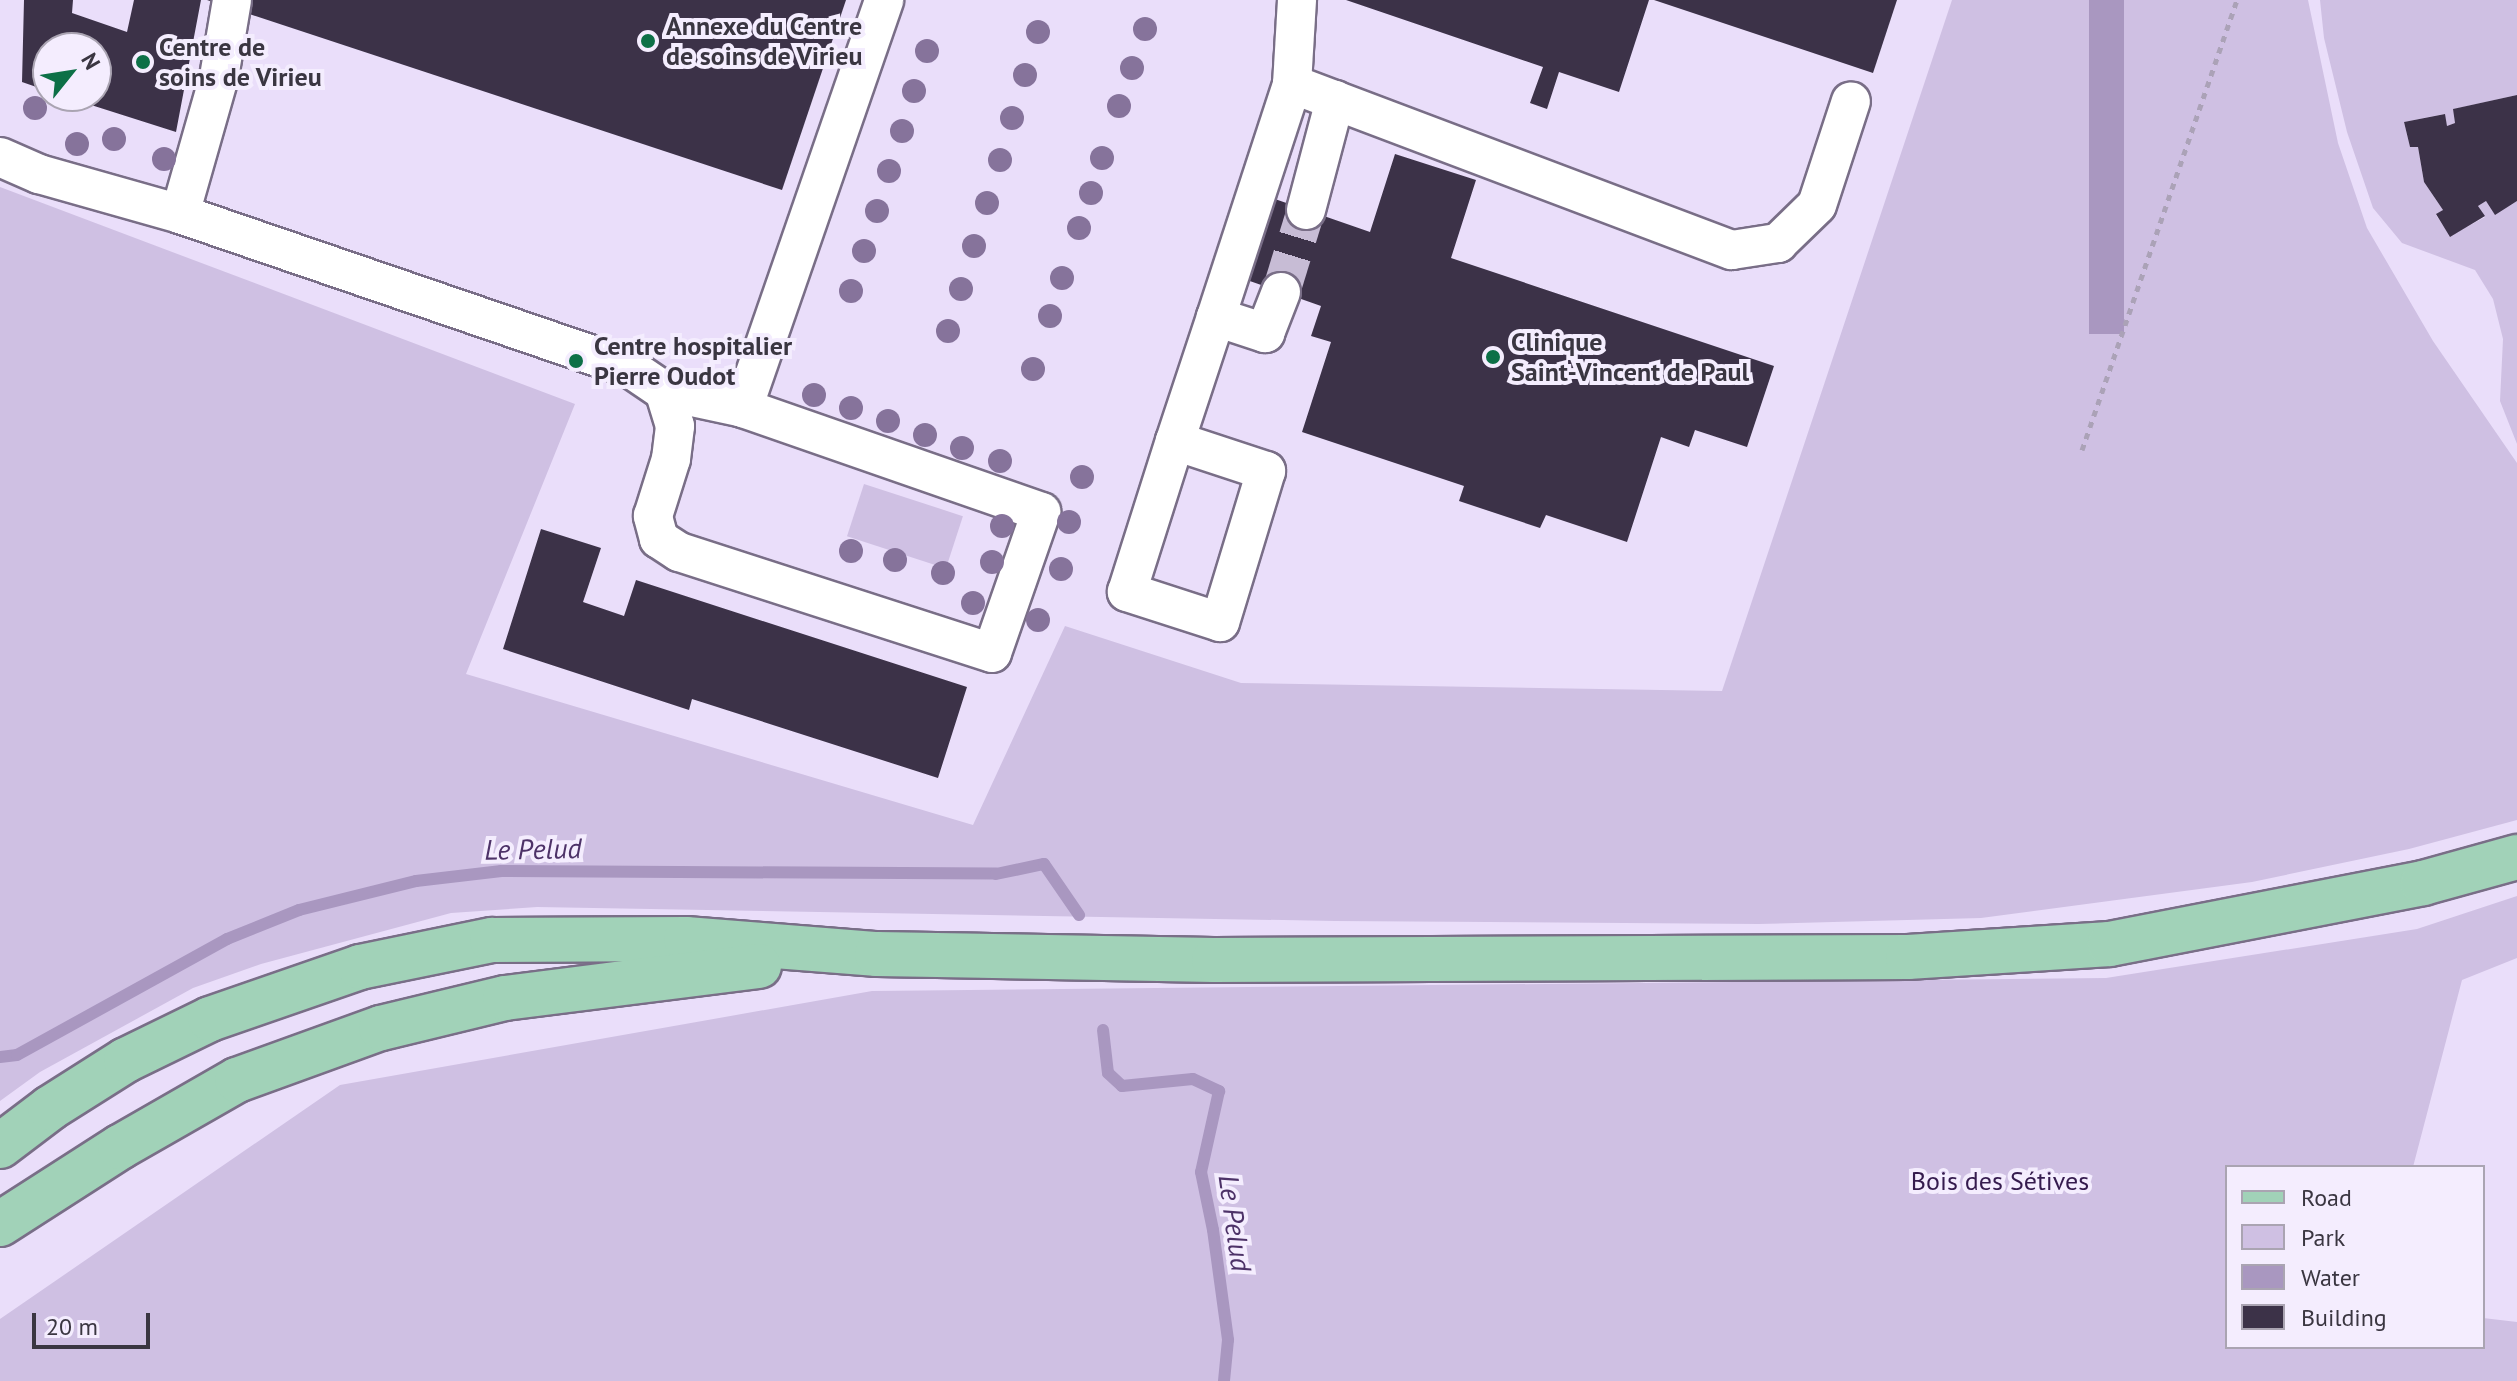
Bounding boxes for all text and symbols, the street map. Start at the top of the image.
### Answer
place label: Annexe du Centre de soins de Virieu [666,10,863,72]
marker: Annexe du Centre de soins de Virieu [637,30,659,52]
place label: Centre de soins de Virieu [159,31,322,92]
north arrow [32,32,112,112]
text: N [75,48,107,74]
marker: Centre de soins de Virieu [134,53,152,71]
place label: Clinique Saint-Vincent de Paul [1511,326,1749,388]
place label: Centre hospitalier Pierre Oudot [594,330,792,392]
marker: Clinique Saint-Vincent de Paul [1482,346,1504,368]
marker: Centre hospitalier Pierre Oudot [565,350,587,372]
water label: Le Pelud [484,831,582,867]
park label: Bois des Sétives [1911,1165,2089,1197]
legend [2225,1165,2485,1349]
water label: Le Pelud [1212,1173,1258,1273]
text: Road [2301,1182,2352,1213]
text: Park [2301,1222,2345,1253]
text: Water [2301,1262,2360,1293]
scale bar [36,1297,154,1347]
text: Building [2301,1302,2387,1333]
text: 20 m [46,1311,98,1342]

